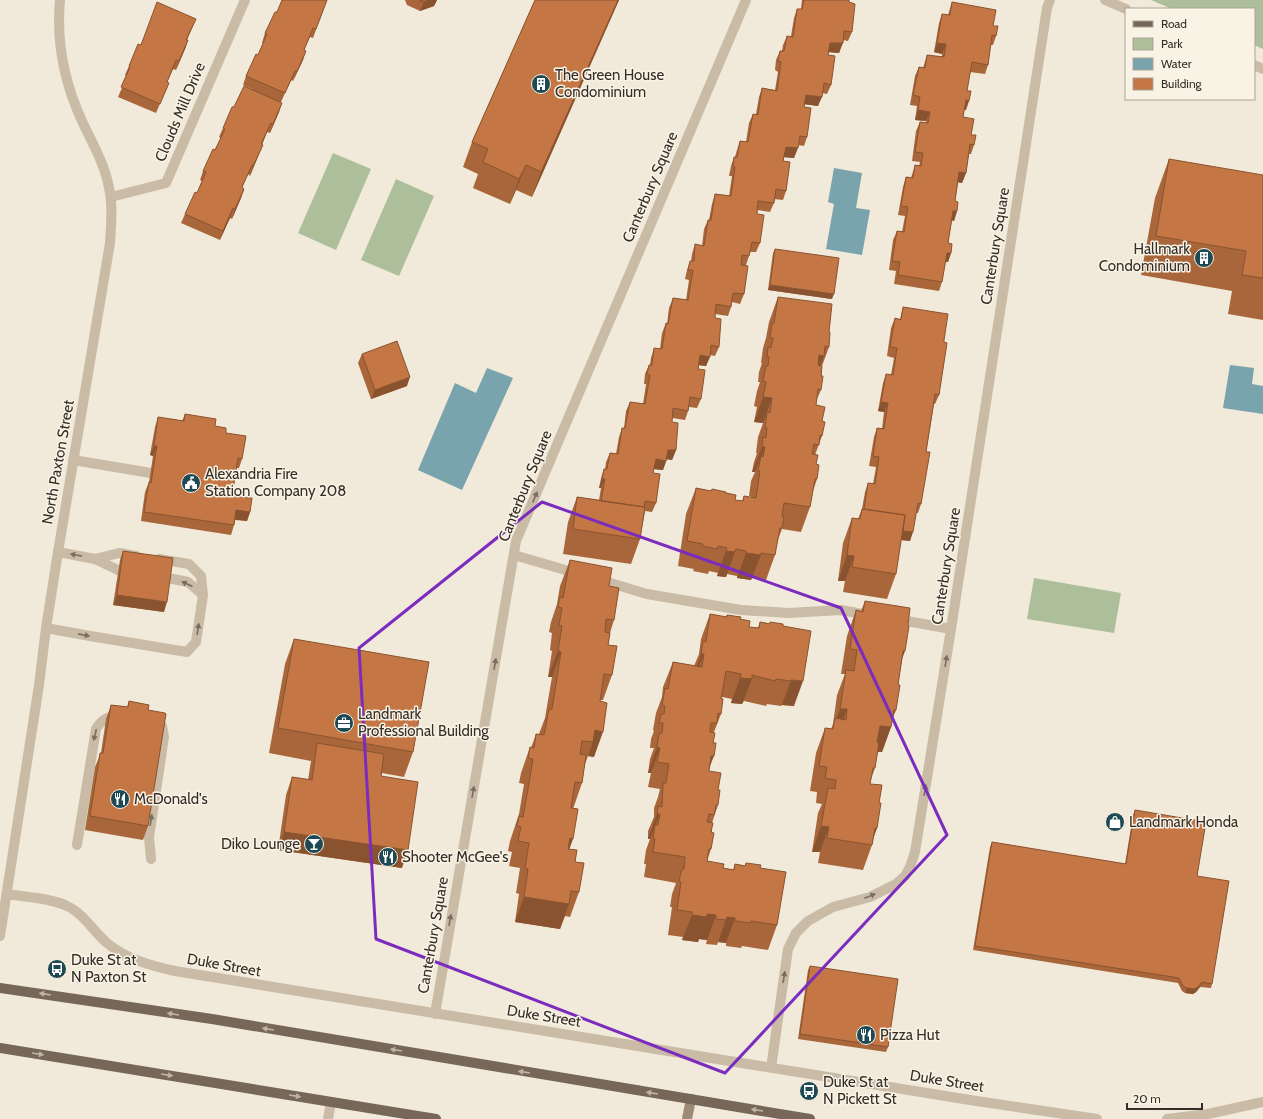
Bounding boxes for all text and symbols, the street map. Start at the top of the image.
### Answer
legend [1125,8,1255,100]
text: Road [1161,16,1187,31]
text: Park [1161,36,1183,51]
text: Water [1161,56,1192,71]
street label: Clouds Mill Drive [151,59,209,164]
place label: The Green House Condominium [555,66,664,101]
building icon: The Green House Condominium [530,73,552,95]
text: Building [1161,76,1203,91]
street label: Canterbury Square [619,129,682,245]
street label: Canterbury Square [977,186,1013,306]
place label: Hallmark Condominium [1099,240,1190,275]
building icon: Hallmark Condominium [1193,247,1215,269]
street label: North Paxton Street [38,398,78,526]
street label: Canterbury Square [494,427,556,544]
place label: Alexandria Fire Station Company 208 [205,465,346,500]
public building icon: Alexandria Fire Station Company 208 [180,472,202,494]
one-way arrow [532,492,538,503]
street label: Canterbury Square [928,506,964,626]
one-way arrow [70,552,82,558]
one-way arrow [181,581,193,587]
one-way arrow [195,623,201,635]
one-way arrow [78,633,91,639]
one-way arrow [943,655,949,667]
one-way arrow [492,658,498,670]
place label: Landmark Professional Building [358,705,489,740]
office icon: Landmark Professional Building [333,712,355,734]
one-way arrow [92,729,98,741]
one-way arrow [922,784,928,796]
one-way arrow [470,786,476,798]
restaurant icon: McDonald's [109,788,131,810]
place label: McDonald's [134,790,208,808]
shop icon: Landmark Honda [1104,811,1126,833]
place label: Landmark Honda [1129,813,1239,831]
one-way arrow [148,814,154,826]
bar icon: Diko Lounge [303,833,325,855]
place label: Diko Lounge [221,835,300,853]
restaurant icon: Shooter McGee's [377,846,399,868]
place label: Shooter McGee's [402,848,508,866]
street label: Canterbury Square [414,875,452,995]
one-way arrow [865,893,876,899]
one-way arrow [447,914,453,926]
street label: Duke Street [186,950,262,980]
place label: Duke St at N Paxton St [71,951,146,986]
bus stop icon: Duke St at N Paxton St [46,958,68,980]
one-way arrow [781,971,787,983]
one-way arrow [39,991,51,997]
street label: Duke Street [506,1001,582,1031]
one-way arrow [167,1011,179,1017]
restaurant icon: Pizza Hut [855,1024,877,1046]
one-way arrow [262,1026,274,1032]
place label: Pizza Hut [880,1026,940,1044]
one-way arrow [390,1047,402,1053]
one-way arrow [32,1051,45,1057]
street label: Duke Street [909,1066,985,1096]
one-way arrow [518,1068,530,1074]
one-way arrow [161,1072,173,1078]
place label: Duke St at N Pickett St [823,1073,897,1108]
bus stop icon: Duke St at N Pickett St [798,1080,820,1102]
scale bar [1127,1085,1202,1111]
one-way arrow [646,1090,659,1096]
text: 20 m [1133,1091,1161,1106]
one-way arrow [289,1093,301,1099]
one-way arrow [751,1107,764,1113]

